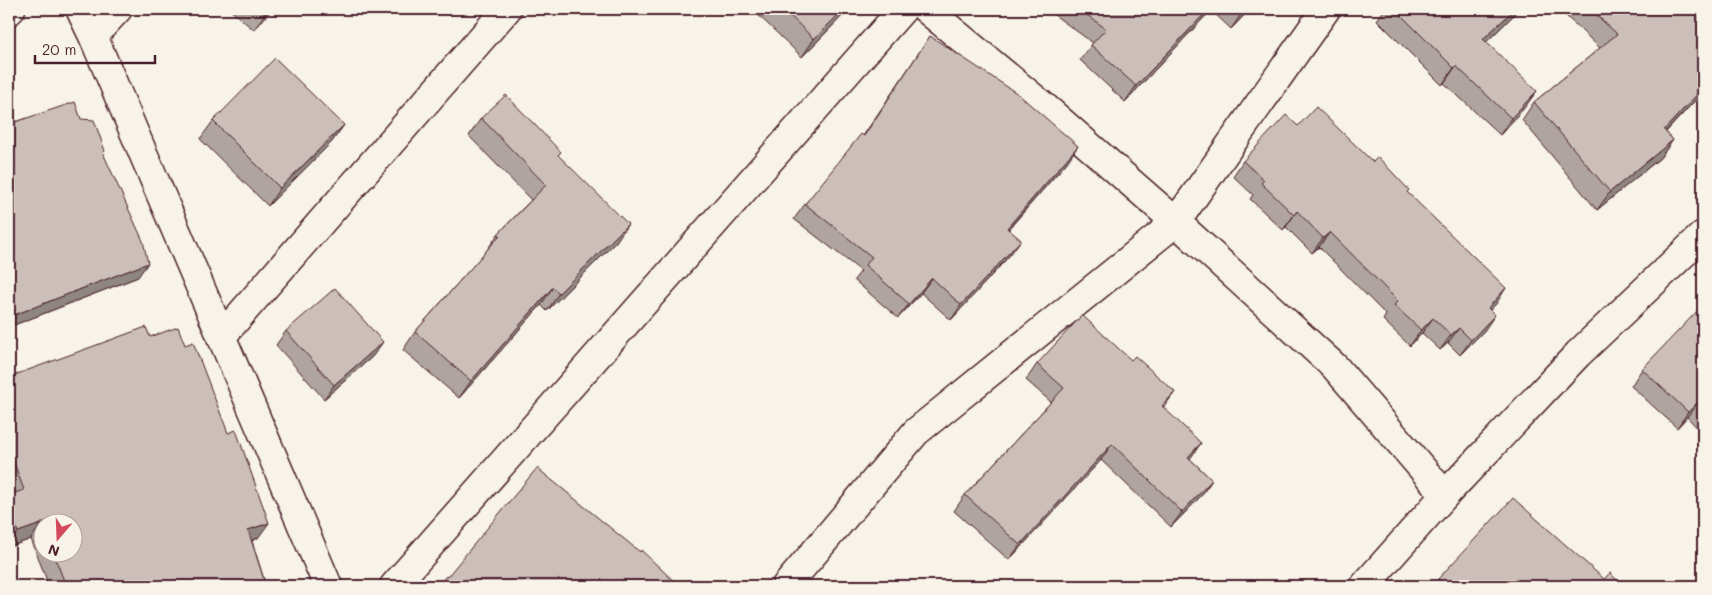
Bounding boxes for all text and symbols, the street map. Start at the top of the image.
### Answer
scale bar [35,32,155,64]
text: 20 m [42,39,76,59]
north arrow [32,512,82,562]
text: N [45,540,62,561]

